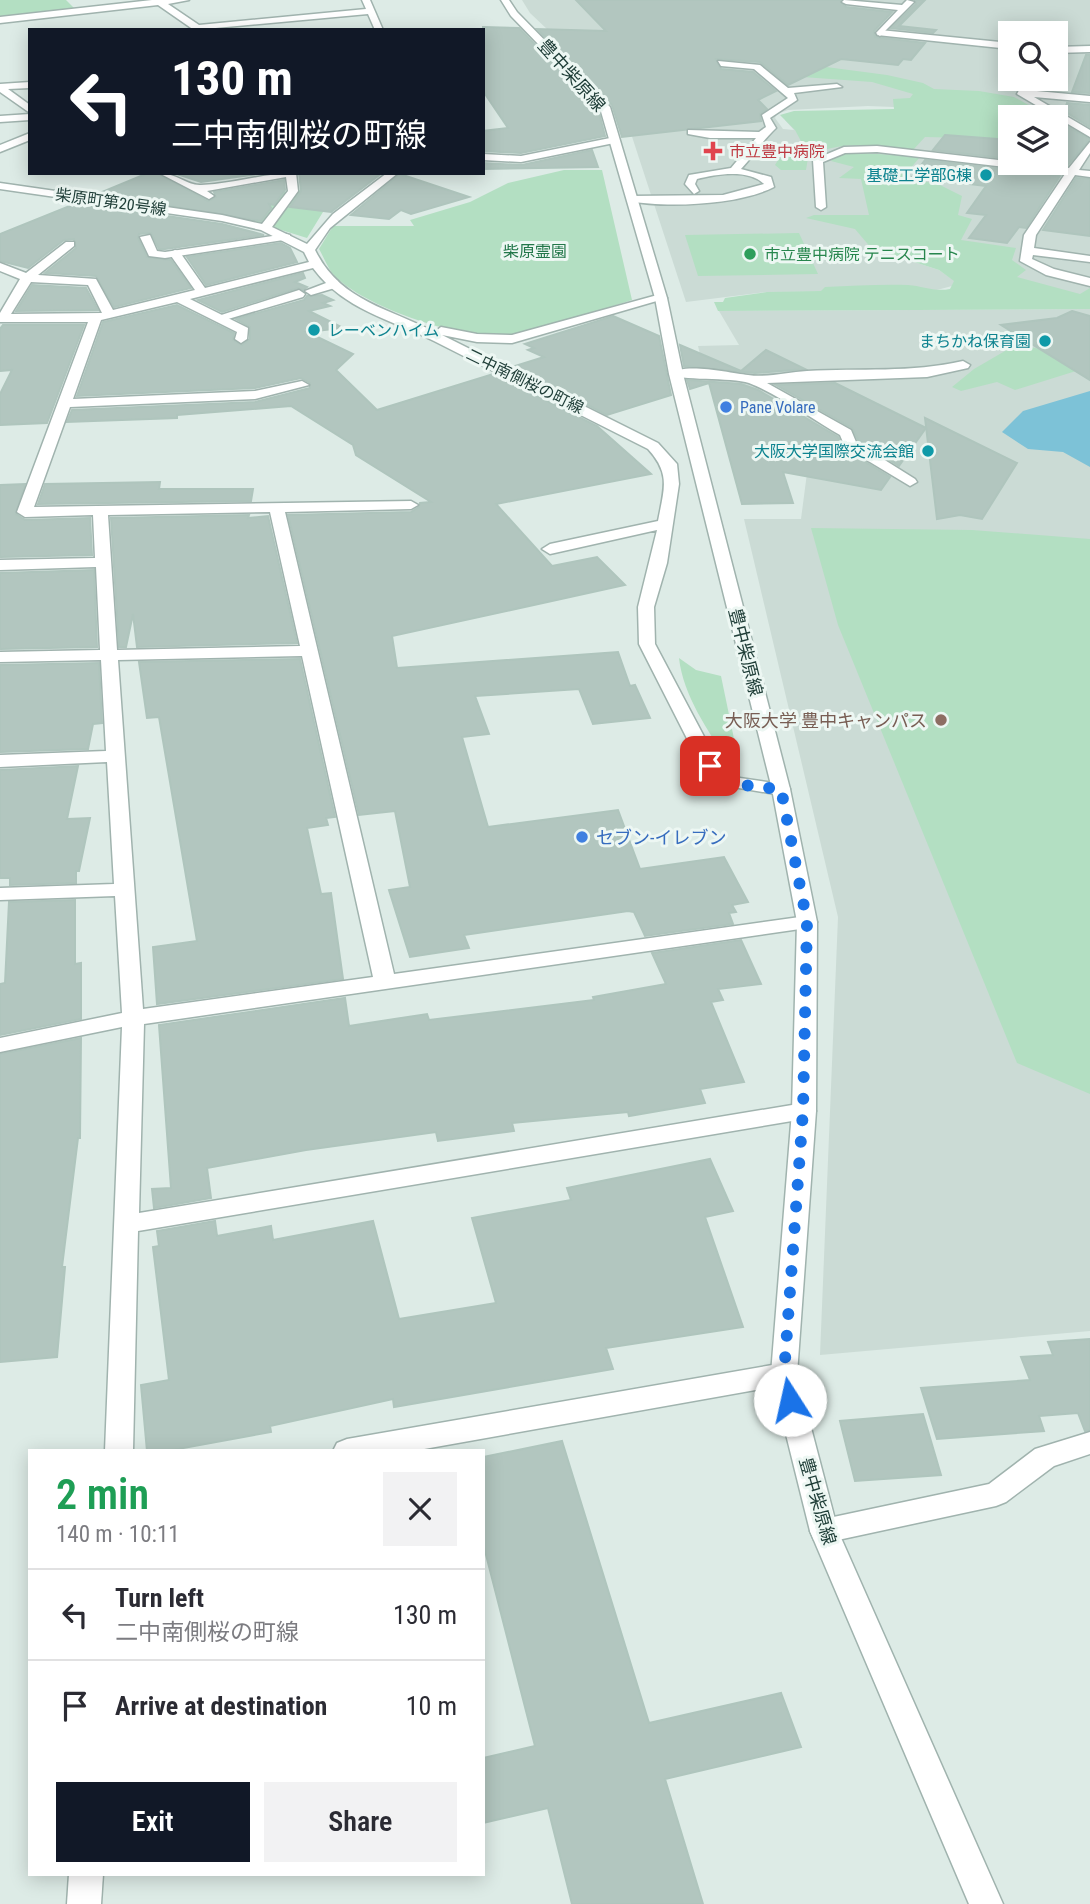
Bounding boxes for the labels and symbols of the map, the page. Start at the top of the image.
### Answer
street label: 豊中柴原線 [534,35,610,115]
marker: 市立豊中病院 [703,141,723,161]
place label: 市立豊中病院 [729,142,825,161]
place label: 基礎工学部G棟 [867,166,972,185]
marker: 基礎工学部G棟 [978,167,994,183]
street label: 柴原町第20号線 [54,185,168,219]
park label: 柴原霊園 [503,242,567,261]
place label: 市立豊中病院 テニスコート [764,245,960,264]
marker: 市立豊中病院 テニスコート [742,246,758,262]
place label: レーベンハイム [328,321,439,340]
marker: レーベンハイム [306,322,322,338]
place label: まちかね保育園 [919,332,1031,351]
marker: まちかね保育園 [1037,333,1053,349]
street label: 二中南側桜の町線 [463,344,587,418]
place label: Pane Volare [740,398,816,417]
marker: Pane Volare [718,399,734,415]
place label: 大阪大学国際交流会館 [754,442,914,461]
marker: 大阪大学国際交流会館 [920,443,936,459]
street label: 豊中柴原線 [725,606,767,698]
place label: 大阪大学 豊中キャンパス [725,710,927,731]
marker: 大阪大学 豊中キャンパス [933,712,949,728]
pin [680,736,740,796]
place label: セブン-イレブン [596,827,726,848]
marker: セブン-イレブン [574,829,590,845]
position arrow [753,1363,827,1437]
street label: 豊中柴原線 [796,1455,840,1547]

